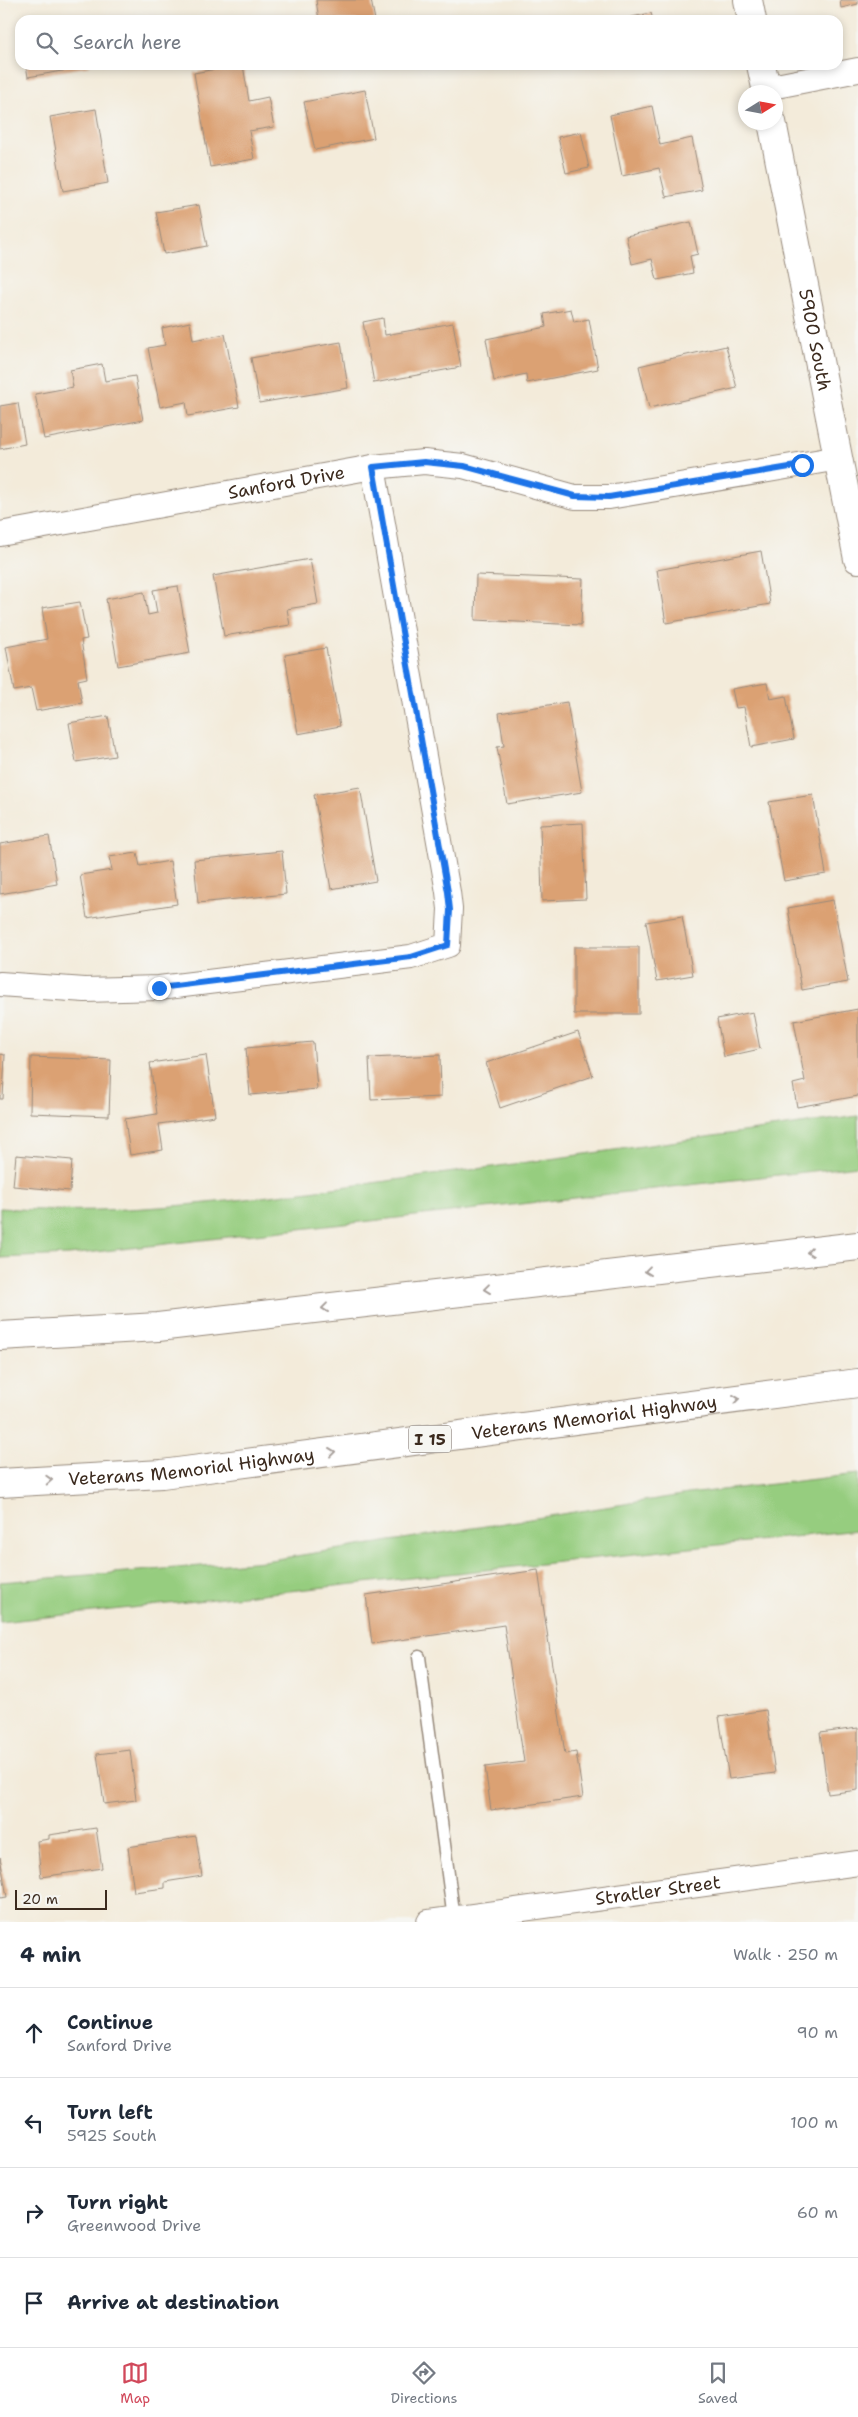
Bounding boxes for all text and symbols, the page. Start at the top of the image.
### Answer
search box [15,15,843,70]
icon: search [33,29,61,57]
text: Search here [73,30,182,55]
north arrow [738,85,783,130]
street label: 5900 South [793,287,837,393]
route start [791,454,814,477]
street label: Sanford Drive [226,460,347,505]
route end [148,977,171,1000]
one-way arrow [805,1246,813,1257]
one-way arrow [644,1265,652,1276]
one-way arrow [482,1283,490,1294]
one-way arrow [321,1302,329,1313]
street label: Veterans Memorial Highway [470,1390,718,1445]
one-way arrow [732,1394,740,1405]
road number: I 15 [409,1426,451,1452]
street label: Veterans Memorial Highway [68,1442,316,1491]
one-way arrow [328,1447,336,1458]
one-way arrow [45,1475,53,1485]
street label: Stratler Street [594,1870,722,1911]
scale bar [15,1887,108,1910]
text: 20 m [22,1890,58,1908]
text: 4 min [20,1941,81,1969]
text: Walk · 250 m [733,1944,838,1965]
text: Continue [67,2010,153,2035]
icon: ahead [20,2019,48,2047]
text: 90 m [797,2022,838,2043]
text: Sanford Drive [67,2035,172,2056]
text: Turn left [67,2100,153,2125]
icon: left [20,2109,48,2137]
text: 100 m [790,2112,838,2133]
text: 5925 South [67,2125,157,2146]
text: Turn right [67,2190,168,2215]
icon: right [20,2199,48,2227]
text: 60 m [797,2202,838,2223]
text: Greenwood Drive [67,2215,201,2236]
icon: arrive [20,2289,48,2317]
text: Arrive at destination [67,2290,279,2315]
tab: Map [120,2359,150,2407]
tab: Directions [391,2359,458,2407]
tab: Saved [698,2359,738,2407]

